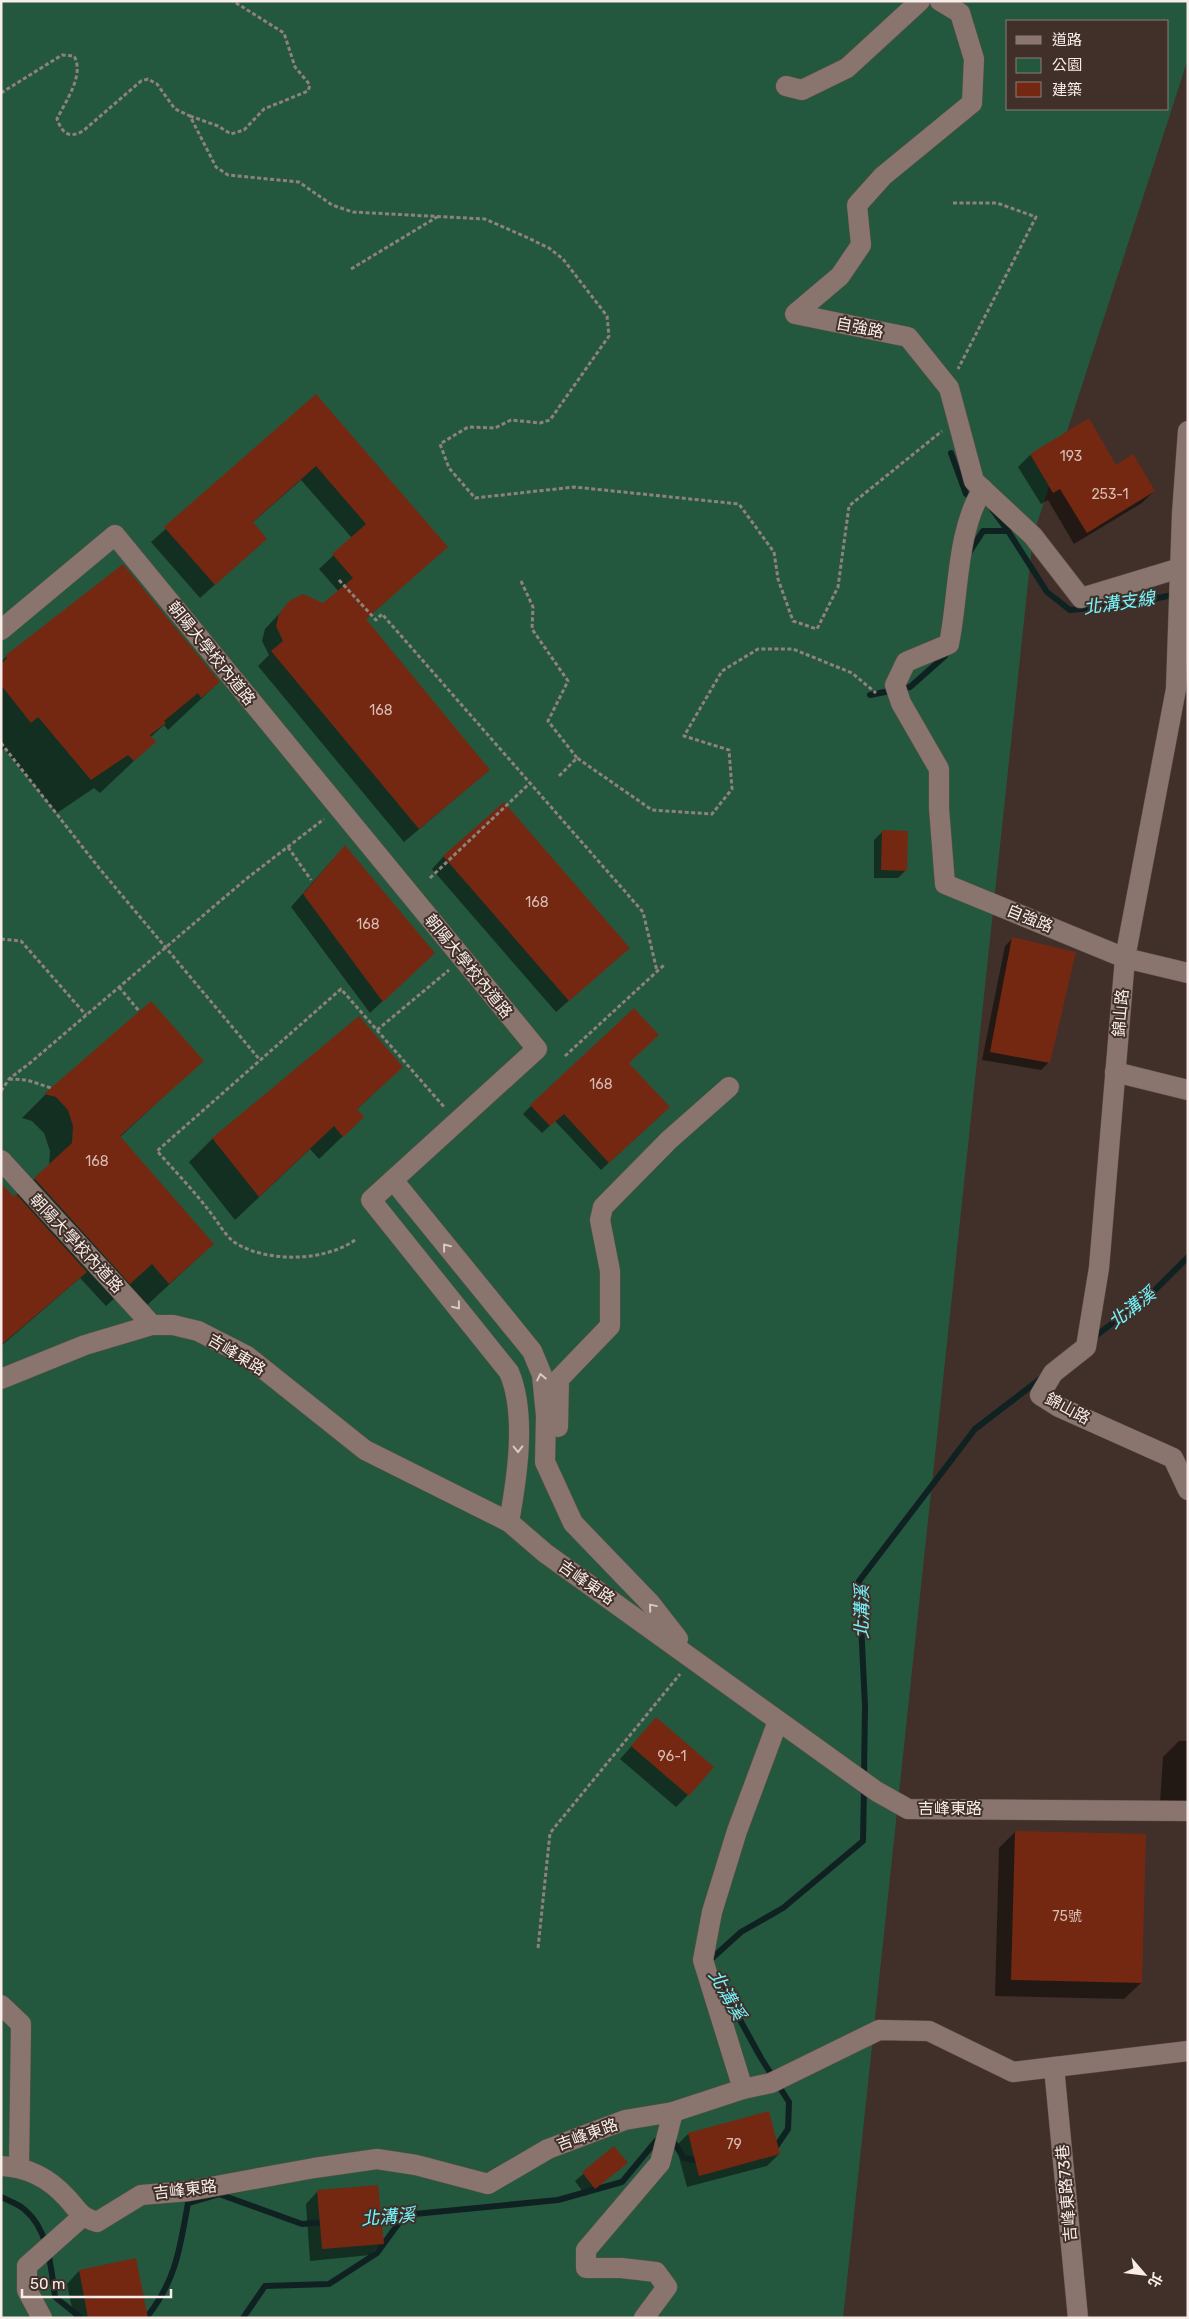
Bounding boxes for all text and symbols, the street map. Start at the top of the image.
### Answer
legend [1006,20,1169,110]
text: 道路 [1052,31,1082,49]
text: 公園 [1052,56,1082,74]
text: 建築 [1052,81,1082,99]
street label: 自強路 [835,314,885,341]
house number: 193 [1060,448,1082,465]
house number: 253-1 [1091,486,1129,503]
water label: 北溝支線 [1082,587,1158,619]
street label: 朝陽大學校內道路 [164,598,259,709]
house number: 168 [369,702,393,719]
house number: 168 [525,894,549,911]
street label: 自強路 [1004,901,1056,936]
street label: 朝陽大學校內道路 [421,911,516,1022]
house number: 168 [356,916,380,933]
street label: 錦山路 [1109,988,1132,1038]
house number: 168 [589,1076,613,1093]
house number: 168 [85,1153,109,1170]
street label: 朝陽大學校內道路 [26,1190,127,1297]
one-way arrow [444,1244,452,1253]
water label: 北溝溪 [1104,1281,1162,1333]
one-way arrow [451,1301,460,1310]
street label: 吉峰東路 [204,1330,269,1379]
one-way arrow [537,1373,547,1382]
street label: 錦山路 [1042,1389,1093,1428]
one-way arrow [512,1445,523,1453]
street label: 吉峰東路 [555,1556,618,1609]
water label: 北溝溪 [851,1582,873,1639]
one-way arrow [649,1603,658,1612]
house number: 96-1 [658,1748,686,1765]
street label: 吉峰東路 [918,1799,982,1818]
house number: 75號 [1052,1908,1082,1925]
water label: 北溝溪 [704,1966,752,2026]
street label: 吉峰東路 [554,2115,620,2154]
house number: 79 [726,2136,742,2153]
street label: 吉峰東路73巷 [1053,2143,1080,2243]
street label: 吉峰東路 [152,2176,218,2203]
water label: 北溝溪 [360,2203,419,2230]
north arrow [1119,2249,1169,2299]
scale bar [22,2266,171,2298]
text: 北 [1144,2270,1166,2290]
text: 50 m [30,2275,65,2293]

